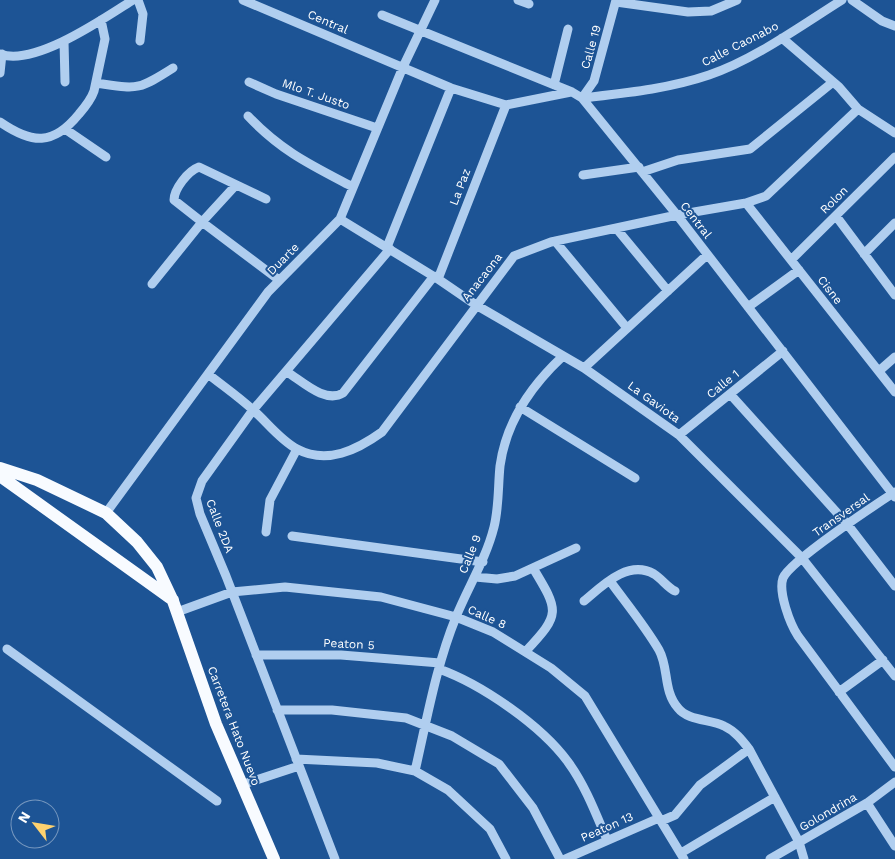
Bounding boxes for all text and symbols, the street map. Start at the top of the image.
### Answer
street label: Central [306,7,351,37]
street label: Calle Caonabo [699,19,781,69]
street label: Calle 19 [578,23,604,71]
street label: Mlo T. Justo [280,76,352,112]
street label: La Paz [447,167,473,207]
street label: Rolon [817,183,851,217]
street label: Central [677,199,715,241]
street label: Duarte [264,240,302,278]
street label: Anacaona [459,250,505,304]
street label: Cisne [815,273,845,307]
street label: Calle 1 [704,367,742,401]
street label: La Gaviota [625,378,683,426]
street label: Transversal [810,490,872,540]
street label: Calle 2DA [203,497,237,555]
street label: Calle 9 [456,532,484,576]
street label: Calle 8 [466,602,508,632]
street label: Peaton 5 [323,636,375,652]
street label: Carretera Hato Nuevo [205,664,263,788]
street label: Golondrina [797,790,859,834]
north arrow [10,799,60,849]
text: N [14,809,33,826]
street label: Peaton 13 [579,809,635,845]

